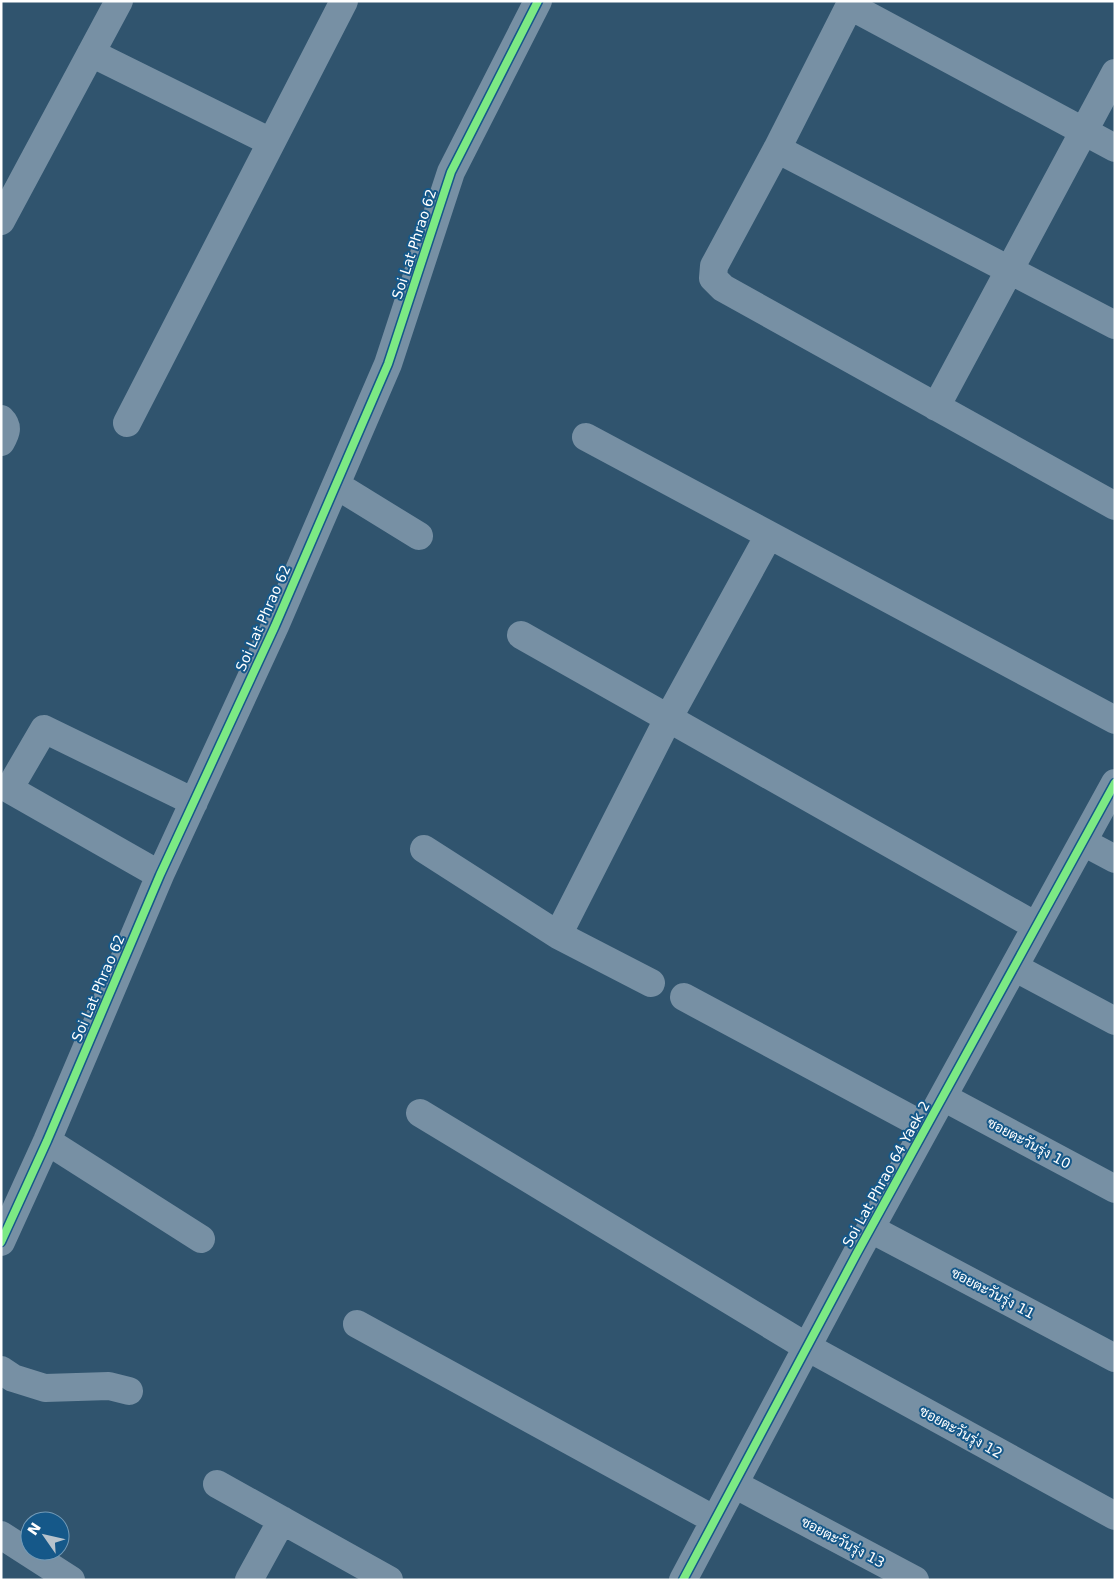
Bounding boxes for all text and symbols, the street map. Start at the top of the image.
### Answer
street label: Soi Lat Phrao 62 [389,187,439,301]
street label: Soi Lat Phrao 62 [232,562,294,674]
street label: Soi Lat Phrao 62 [68,932,128,1044]
street label: Soi Lat Phrao 64 Yaek 2 [839,1098,933,1250]
street label: ซอยตะวันรุ่ง 10 [984,1114,1074,1173]
street label: ซอยตะวันรุ่ง 11 [948,1264,1038,1323]
street label: ซอยตะวันรุ่ง 12 [916,1403,1005,1463]
north arrow [20,1511,70,1561]
street label: ซอยตะวันรุ่ง 13 [798,1513,888,1572]
text: N [24,1519,44,1538]

